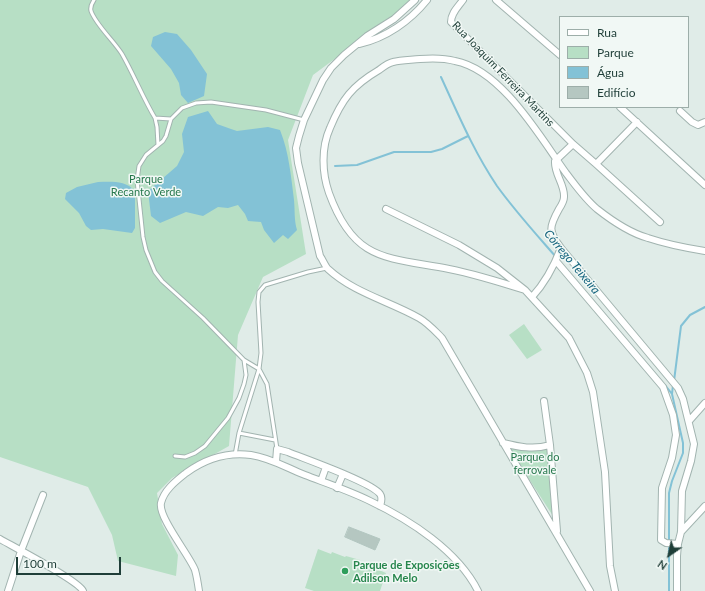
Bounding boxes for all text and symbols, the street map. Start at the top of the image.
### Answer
legend [559,16,689,108]
street label: Rua Joaquim Ferreira Martins [449,19,557,129]
text: Rua [597,25,617,40]
text: Parque [597,45,634,60]
text: Água [597,65,624,80]
text: Edifício [597,85,636,100]
park label: Parque Recanto Verde [111,172,181,198]
water label: Córrego Teixeira [541,227,603,297]
park label: Parque do ferrovale [511,450,559,476]
north arrow [649,535,689,575]
scale bar [18,549,123,575]
text: 100 m [23,556,57,571]
place label: Parque de Exposições Adilson Melo [353,558,459,584]
text: N [655,558,669,573]
marker: Parque de Exposições Adilson Melo [340,566,350,576]

